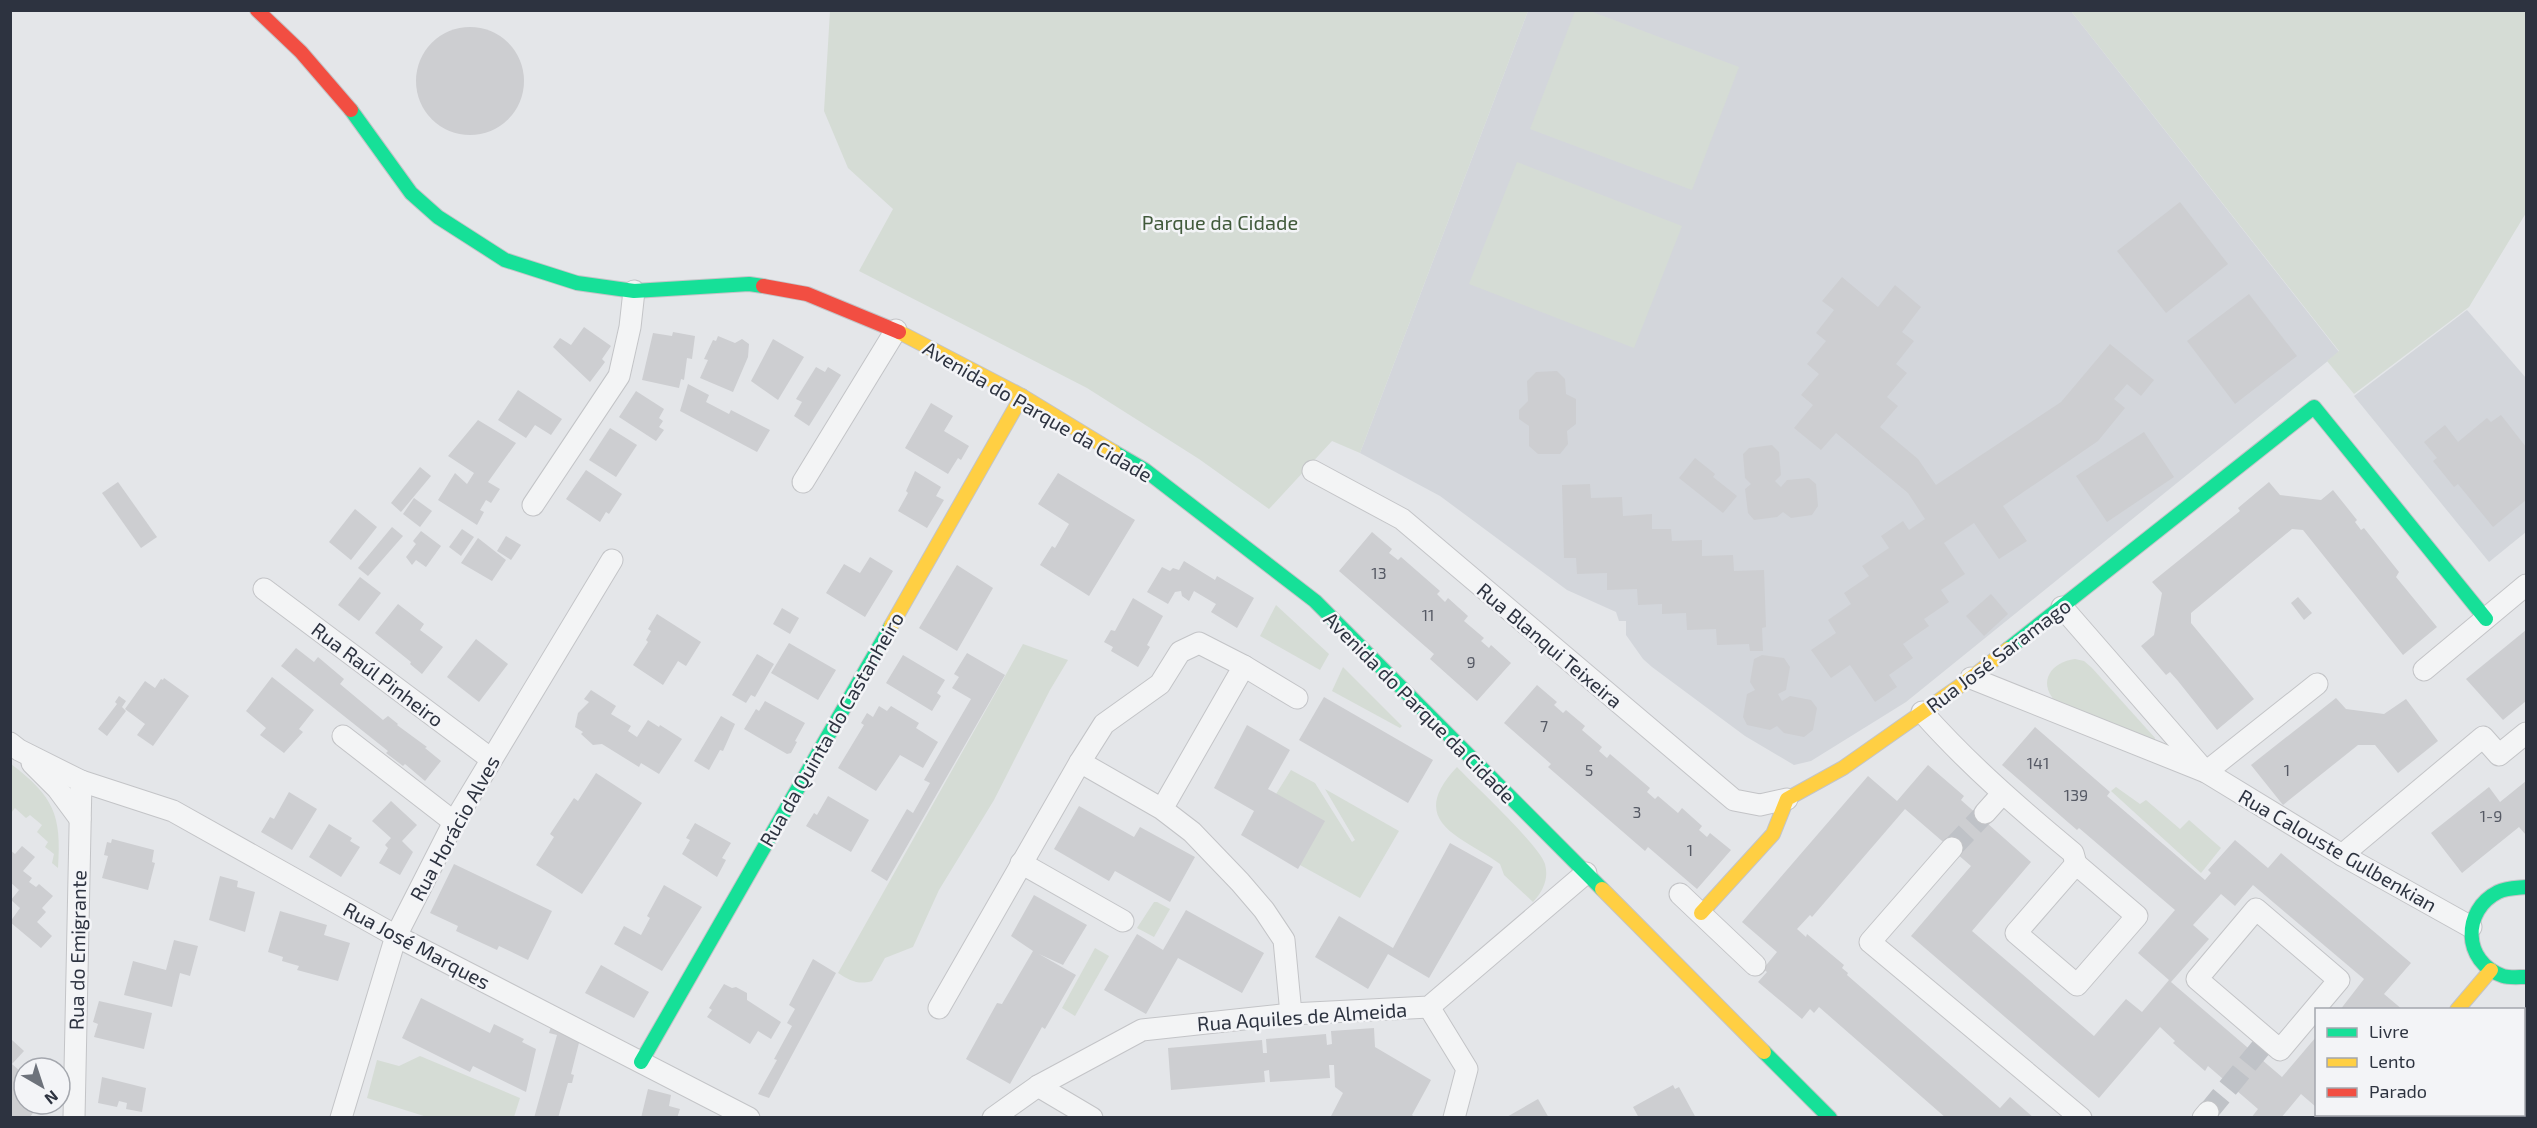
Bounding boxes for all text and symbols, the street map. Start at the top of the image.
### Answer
park label: Parque da Cidade [1142,210,1298,234]
street label: Avenida do Parque da Cidade [919,336,1157,486]
house number: 13 [1371,563,1387,582]
street label: Rua Blanqui Teixeira [1473,577,1627,713]
street label: Rua José Saramago [1921,593,2075,717]
house number: 11 [1422,605,1434,624]
street label: Avenida do Parque da Cidade [1319,606,1521,808]
street label: Rua da Quinta do Castanheiro [754,607,908,851]
street label: Rua Raúl Pinheiro [307,617,449,731]
house number: 9 [1466,652,1476,671]
house number: 7 [1540,716,1548,735]
street label: Rua Horácio Alves [404,751,504,905]
house number: 141 [2027,753,2049,772]
house number: 5 [1585,760,1593,779]
house number: 1 [2284,760,2290,779]
street label: Rua Calouste Gulbenkian [2235,783,2441,917]
house number: 139 [2064,785,2088,804]
house number: 3 [1633,802,1641,821]
house number: 1-9 [2480,806,2502,825]
house number: 1 [1687,840,1693,859]
street label: Rua do Emigrante [64,870,90,1030]
street label: Rua José Marques [340,896,494,994]
street label: Rua Aquiles de Almeida [1196,997,1408,1035]
legend [2315,1008,2525,1116]
text: Livre [2369,1020,2409,1042]
text: Lento [2369,1050,2415,1072]
north arrow [12,1056,72,1116]
text: Parado [2369,1080,2427,1102]
text: N [41,1087,62,1109]

